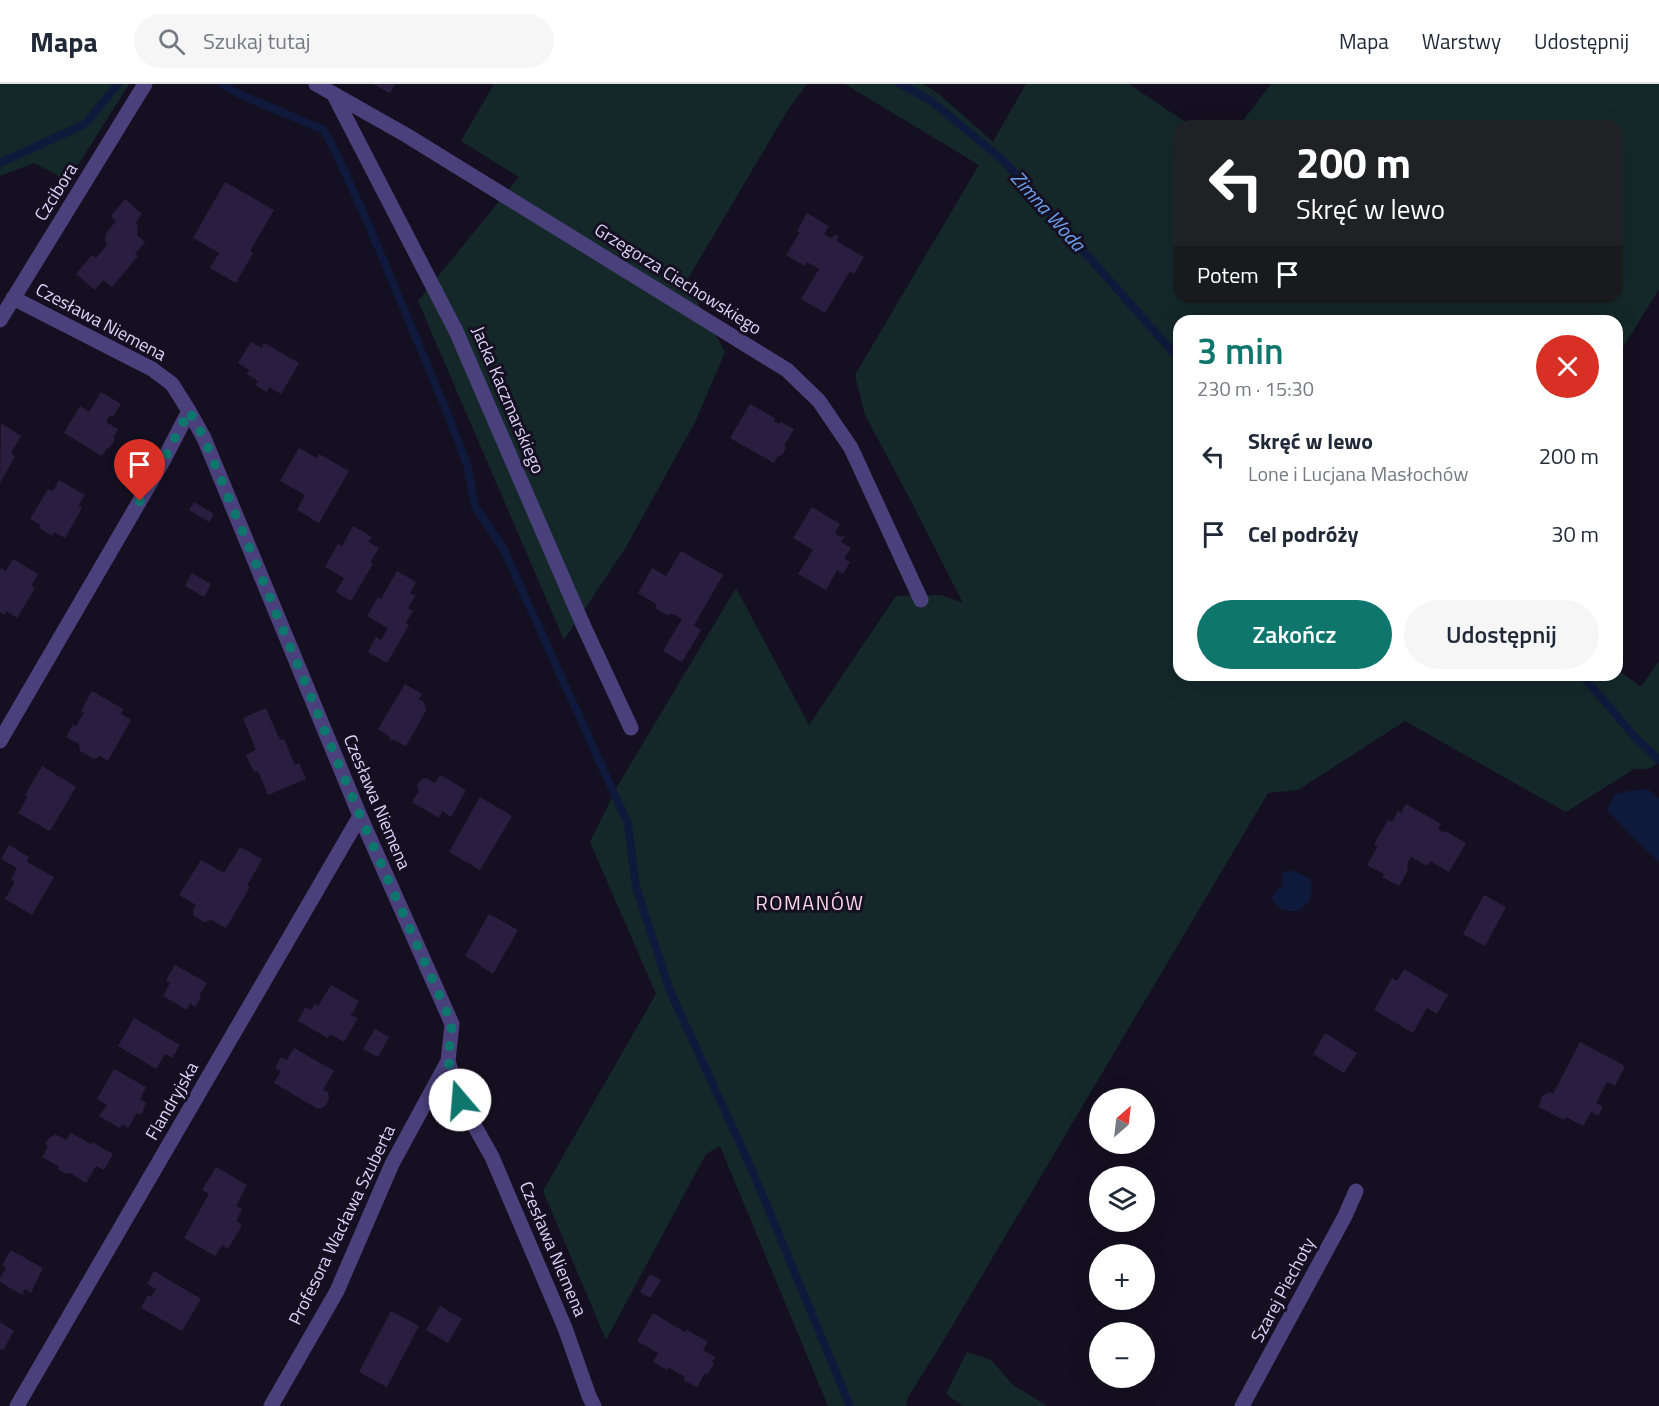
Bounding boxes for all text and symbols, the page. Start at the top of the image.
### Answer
search box [134,14,554,68]
text: Mapa [30,20,98,63]
text: Szukaj tutaj [203,24,311,58]
icon: search [155,25,188,58]
text: Mapa [1339,25,1389,57]
text: Warstwy [1422,25,1501,57]
text: Udostępnij [1534,25,1629,57]
text: 200 m [1296,130,1411,194]
icon: left [1197,144,1275,222]
street label: Czcibora [27,157,84,226]
water label: Zimna Woda [1003,163,1094,259]
text: Skręć w lewo [1296,188,1445,229]
street label: Grzegorza Ciechowskiego [589,216,767,341]
text: Potem [1197,258,1259,292]
icon: arrive [1271,258,1304,291]
street label: Czesława Niemena [31,276,171,367]
street label: Jacka Kaczmarskiego [465,322,552,478]
text: 3 min [1197,323,1284,378]
button: close [1536,335,1599,398]
text: 230 m · 15:30 [1197,373,1314,404]
text: Skręć w lewo [1248,424,1373,458]
pin [114,439,165,501]
text: 200 m [1539,439,1599,473]
icon: left [1197,440,1230,473]
icon: arrive [123,448,156,481]
text: Lone i Lucjana Masłochów [1248,458,1468,489]
text: Cel podróży [1248,517,1358,551]
text: 30 m [1551,517,1599,551]
icon: arrive [1197,518,1230,551]
button: Zakończ [1197,600,1392,669]
button: Udostępnij [1404,600,1599,669]
street label: Czesława Niemena [337,730,418,874]
district label: ROMANÓW [755,887,865,918]
street label: Flandryjska [138,1056,205,1145]
position arrow [428,1068,492,1132]
north arrow [1089,1088,1155,1154]
map controls [1089,1088,1155,1388]
street label: Profesora Wacława Szuberta [281,1120,402,1329]
button: layers [1089,1166,1155,1232]
street label: Czesława Niemena [513,1177,594,1321]
street label: Szarej Piechoty [1243,1232,1322,1347]
button: + [1089,1244,1155,1310]
button: − [1089,1322,1155,1388]

